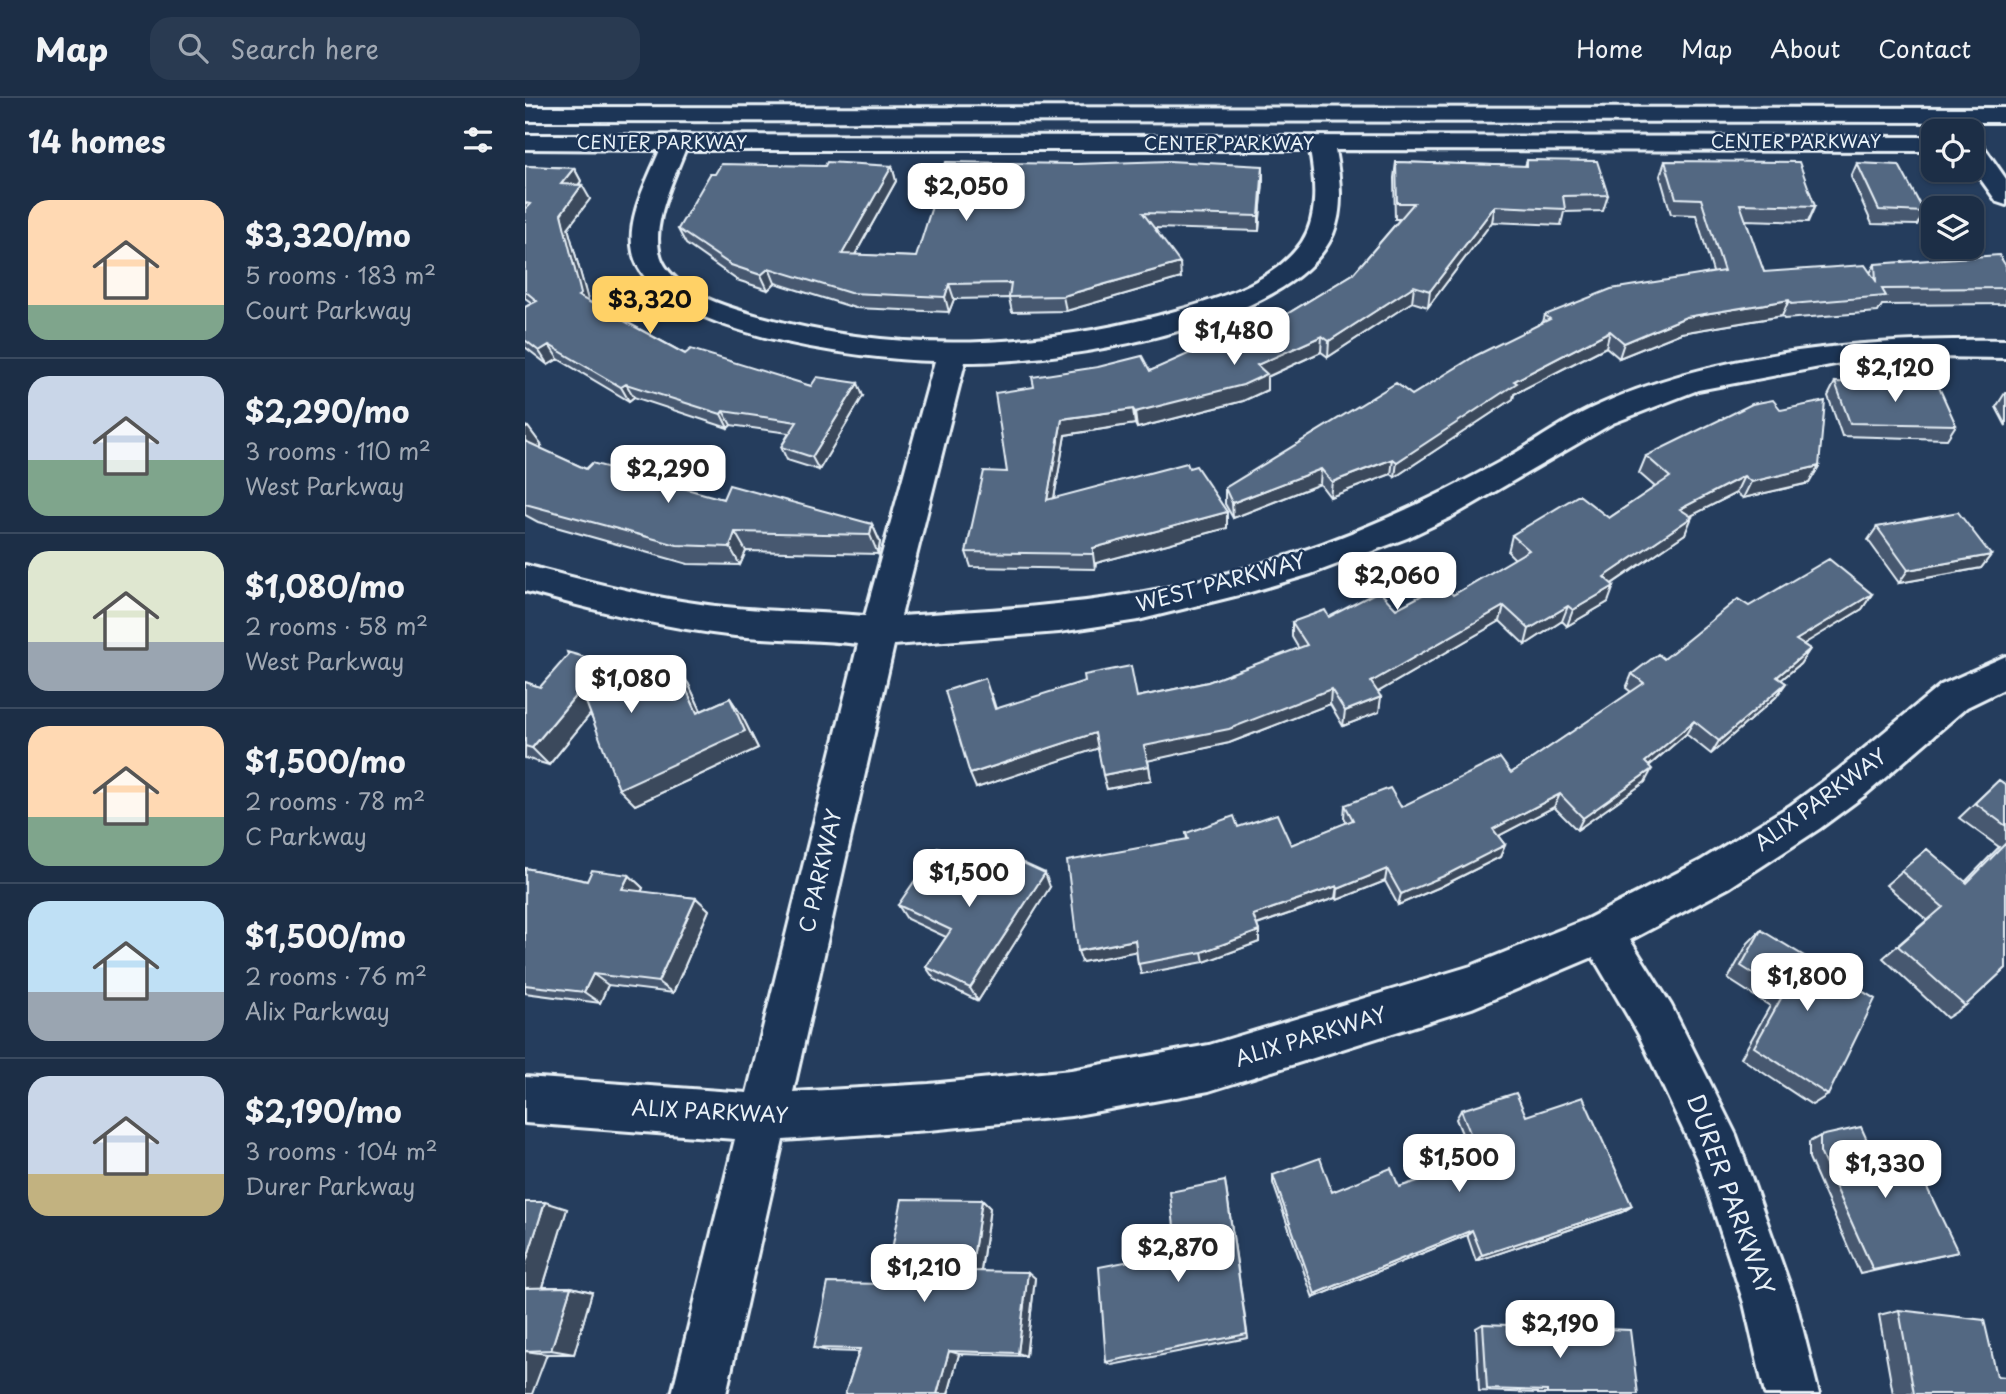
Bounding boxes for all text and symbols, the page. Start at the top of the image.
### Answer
search box [150,17,640,80]
text: Map [35,23,108,73]
icon: search [174,29,212,67]
text: Search here [230,29,379,68]
text: Home [1576,30,1643,66]
text: Map [1681,30,1732,66]
text: About [1770,30,1840,66]
text: Contact [1878,30,1971,66]
text: 14 homes [28,118,166,163]
map controls [1921,119,1984,259]
button: locate [1921,119,1984,182]
icon: filters [459,121,497,159]
street label: CENTER PARKWAY [1711,127,1882,154]
street label: CENTER PARKWAY [577,128,748,155]
street label: CENTER PARKWAY [1144,129,1315,156]
pin: $2,050 [909,164,1023,223]
text: $2,050 [924,168,1008,203]
button: layers [1921,196,1984,259]
text: $3,320/mo [245,212,411,257]
icon: home [84,228,168,312]
text: 5 rooms · 183 m² [245,257,436,292]
pin: $3,320 [593,276,707,336]
text: $3,320 [608,281,692,316]
text: Court Parkway [245,292,412,327]
pin: $1,480 [1177,308,1291,367]
text: $1,480 [1195,312,1273,347]
pin: $2,120 [1838,344,1952,404]
text: $2,120 [1856,349,1934,384]
text: $2,290/mo [245,388,409,433]
icon: home [84,404,168,488]
text: 3 rooms · 110 m² [245,433,431,468]
pin: $2,290 [611,446,725,505]
text: $2,290 [627,450,709,485]
text: West Parkway [245,468,404,503]
street label: WEST PARKWAY [1132,543,1309,619]
pin: $2,060 [1340,552,1454,612]
text: $2,060 [1354,557,1440,592]
text: $1,080/mo [245,563,405,608]
icon: home [84,579,168,663]
text: 2 rooms · 58 m² [245,608,428,643]
text: West Parkway [245,643,404,678]
pin: $1,080 [574,656,688,715]
text: $1,080 [591,660,671,695]
text: $1,500/mo [245,738,406,783]
street label: ALIX PARKWAY [1747,739,1893,857]
icon: home [84,754,168,838]
text: 2 rooms · 78 m² [245,783,425,818]
street label: C PARKWAY [789,805,849,936]
text: C Parkway [245,818,367,853]
pin: $1,500 [912,850,1026,909]
text: $1,500 [929,854,1009,889]
text: $1,500/mo [245,913,406,958]
icon: home [84,929,168,1013]
pin: $1,800 [1750,954,1864,1013]
text: 2 rooms · 76 m² [245,958,427,993]
text: $1,800 [1767,958,1847,993]
text: Alix Parkway [245,993,390,1028]
street label: ALIX PARKWAY [1231,997,1391,1073]
text: $2,190/mo [245,1088,402,1133]
street label: DURER PARKWAY [1679,1089,1785,1300]
street label: ALIX PARKWAY [631,1090,790,1130]
icon: home [84,1104,168,1188]
text: 3 rooms · 104 m² [245,1133,438,1168]
pin: $1,500 [1402,1134,1516,1194]
text: $1,500 [1419,1139,1499,1174]
pin: $1,330 [1828,1140,1942,1200]
text: $1,330 [1845,1145,1925,1180]
text: Durer Parkway [245,1168,415,1203]
pin: $2,870 [1121,1224,1235,1284]
text: $2,870 [1138,1229,1218,1264]
pin: $1,210 [867,1244,981,1304]
text: $1,210 [887,1249,961,1284]
pin: $2,190 [1503,1300,1617,1360]
text: $2,190 [1522,1305,1598,1340]

